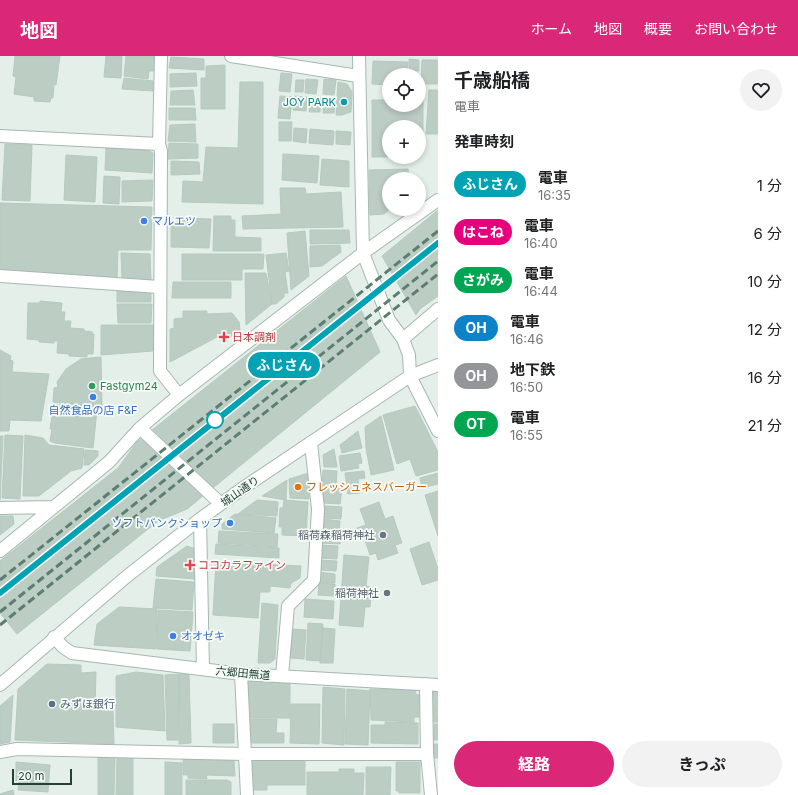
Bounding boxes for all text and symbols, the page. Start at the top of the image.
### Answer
text: 地図 [20,19,58,42]
text: ホーム [530,20,572,37]
text: 地図 [594,20,622,37]
text: 概要 [644,20,672,37]
text: お問い合わせ [694,20,778,37]
map controls [382,68,426,216]
button: locate [382,68,426,112]
text: 千歳船橋 [454,69,530,92]
button: heart [740,69,782,111]
place label: JOY PARK [283,95,337,109]
marker: JOY PARK [339,97,349,107]
text: 電車 [454,98,480,114]
button: + [382,120,426,164]
text: 発車時刻 [454,132,514,151]
text: 電車 [538,168,568,187]
button: − [382,172,426,216]
text: ふじさん [462,175,518,192]
text: 1 分 [757,176,782,195]
text: 16:35 [538,187,571,203]
place label: マルエツ [152,214,196,228]
marker: マルエツ [139,216,149,226]
text: 電車 [524,216,554,235]
text: はこね [462,223,504,240]
text: 6 分 [753,224,782,243]
text: 16:40 [524,235,558,251]
text: 電車 [524,264,554,283]
text: さがみ [462,271,504,288]
text: 10 分 [747,272,782,291]
text: 16:44 [524,283,558,299]
text: 電車 [510,312,540,331]
text: OH [465,319,487,336]
text: 12 分 [748,320,782,339]
place label: 日本調剤 [232,330,276,344]
text: 16:46 [510,331,544,347]
marker: 日本調剤 [219,332,229,342]
line badge: ふじさん [256,352,312,378]
text: ふじさん [256,356,312,373]
text: 地下鉄 [510,360,555,379]
text: OH [465,367,487,384]
text: 16 分 [747,368,782,387]
place label: Fastgym24 [100,379,158,393]
text: 16:50 [510,379,543,395]
marker: Fastgym24 [87,381,97,391]
marker: 自然食品の店 F&F [88,392,98,402]
place label: 自然食品の店 F&F [48,403,138,417]
text: 電車 [510,408,540,427]
unlabelled marker [206,411,224,429]
text: OT [466,415,486,432]
text: 21 分 [748,416,782,435]
text: 16:55 [510,427,543,443]
street label: 城山通り [218,473,262,509]
place label: フレッシュネスバーガー [306,480,427,494]
marker: フレッシュネスバーガー [293,482,303,492]
place label: ソフトバンクショップ [111,516,222,530]
marker: ソフトバンクショップ [225,518,235,528]
place label: 稲荷森稲荷神社 [298,528,375,542]
marker: 稲荷森稲荷神社 [378,530,388,540]
place label: ココカラファイン [198,558,286,572]
marker: ココカラファイン [185,560,195,570]
place label: 稲荷神社 [335,586,379,600]
marker: 稲荷神社 [382,588,392,598]
place label: オオゼキ [181,629,225,643]
marker: オオゼキ [168,631,178,641]
street label: 六郷田無道 [215,664,271,682]
place label: みずほ銀行 [60,697,115,711]
marker: みずほ銀行 [47,699,57,709]
button: 経路 [454,741,614,787]
button: きっぷ [622,741,782,787]
scale bar [12,767,72,786]
text: 20 m [18,769,44,783]

